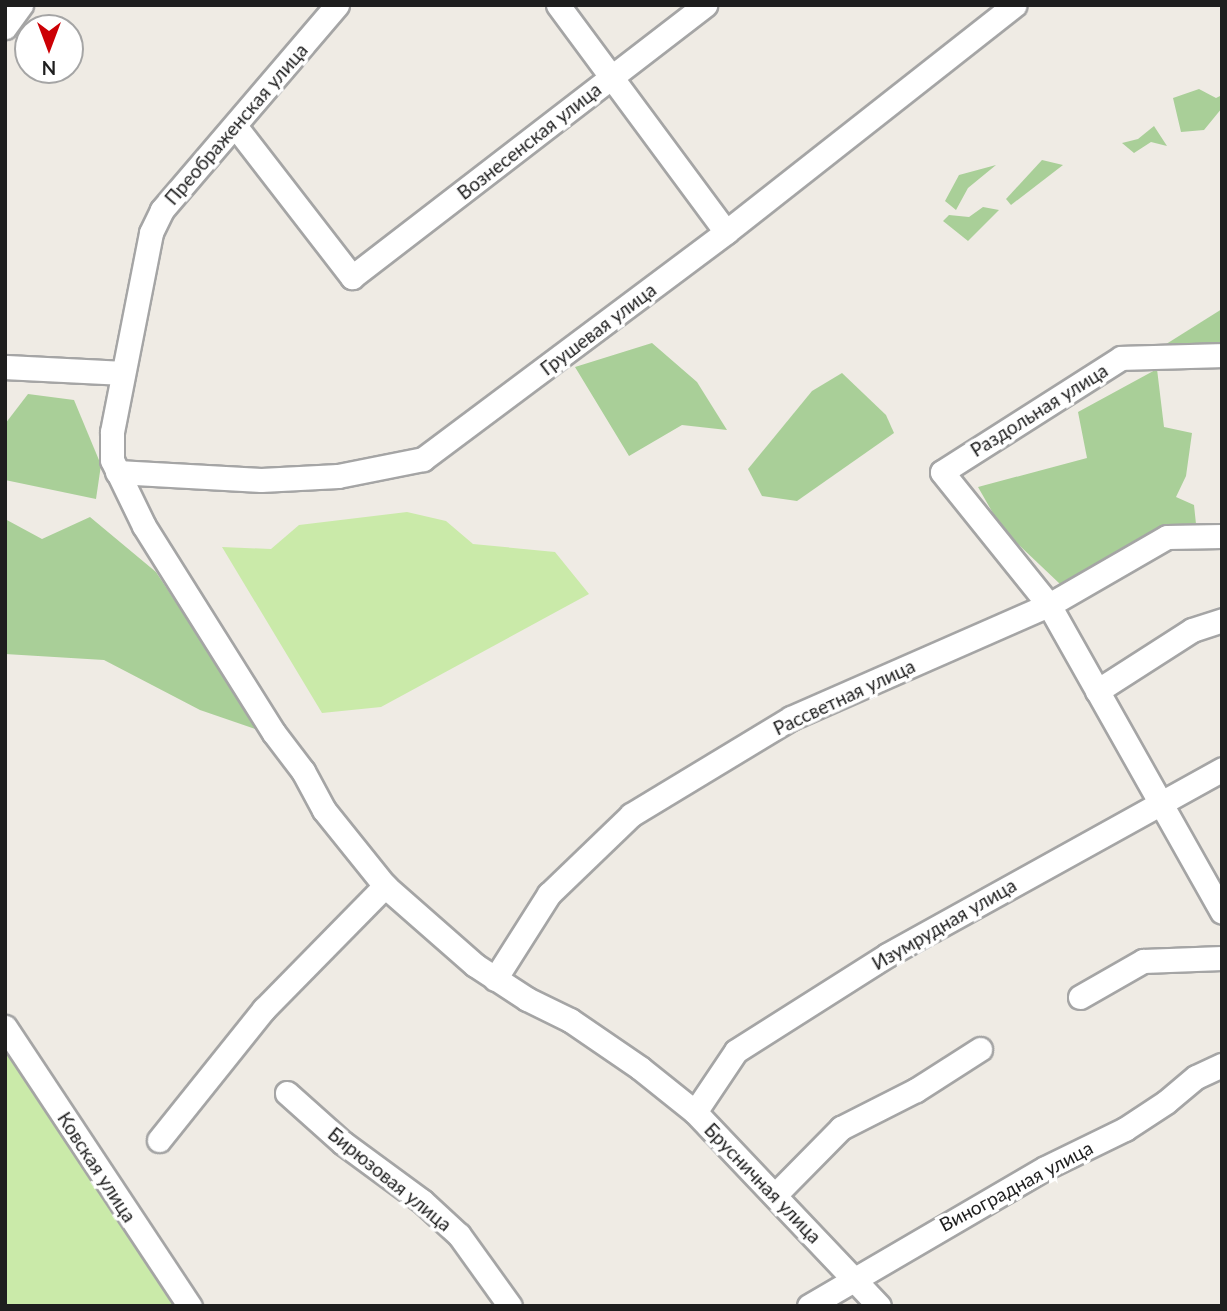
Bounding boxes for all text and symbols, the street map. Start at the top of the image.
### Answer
north arrow [14,14,84,84]
street label: Преображенская улица [160,39,312,209]
text: N [42,57,56,80]
street label: Вознесенская улица [453,78,605,204]
street label: Грушевая улица [536,278,660,380]
street label: Раздольная улица [966,359,1112,461]
street label: Рассветная улица [770,654,918,740]
street label: Изумрудная улица [868,873,1020,975]
street label: Ковская улица [53,1108,141,1226]
street label: Брусничная улица [700,1118,826,1248]
street label: Бирюзовая улица [324,1122,456,1236]
street label: Виноградная улица [935,1136,1097,1236]

